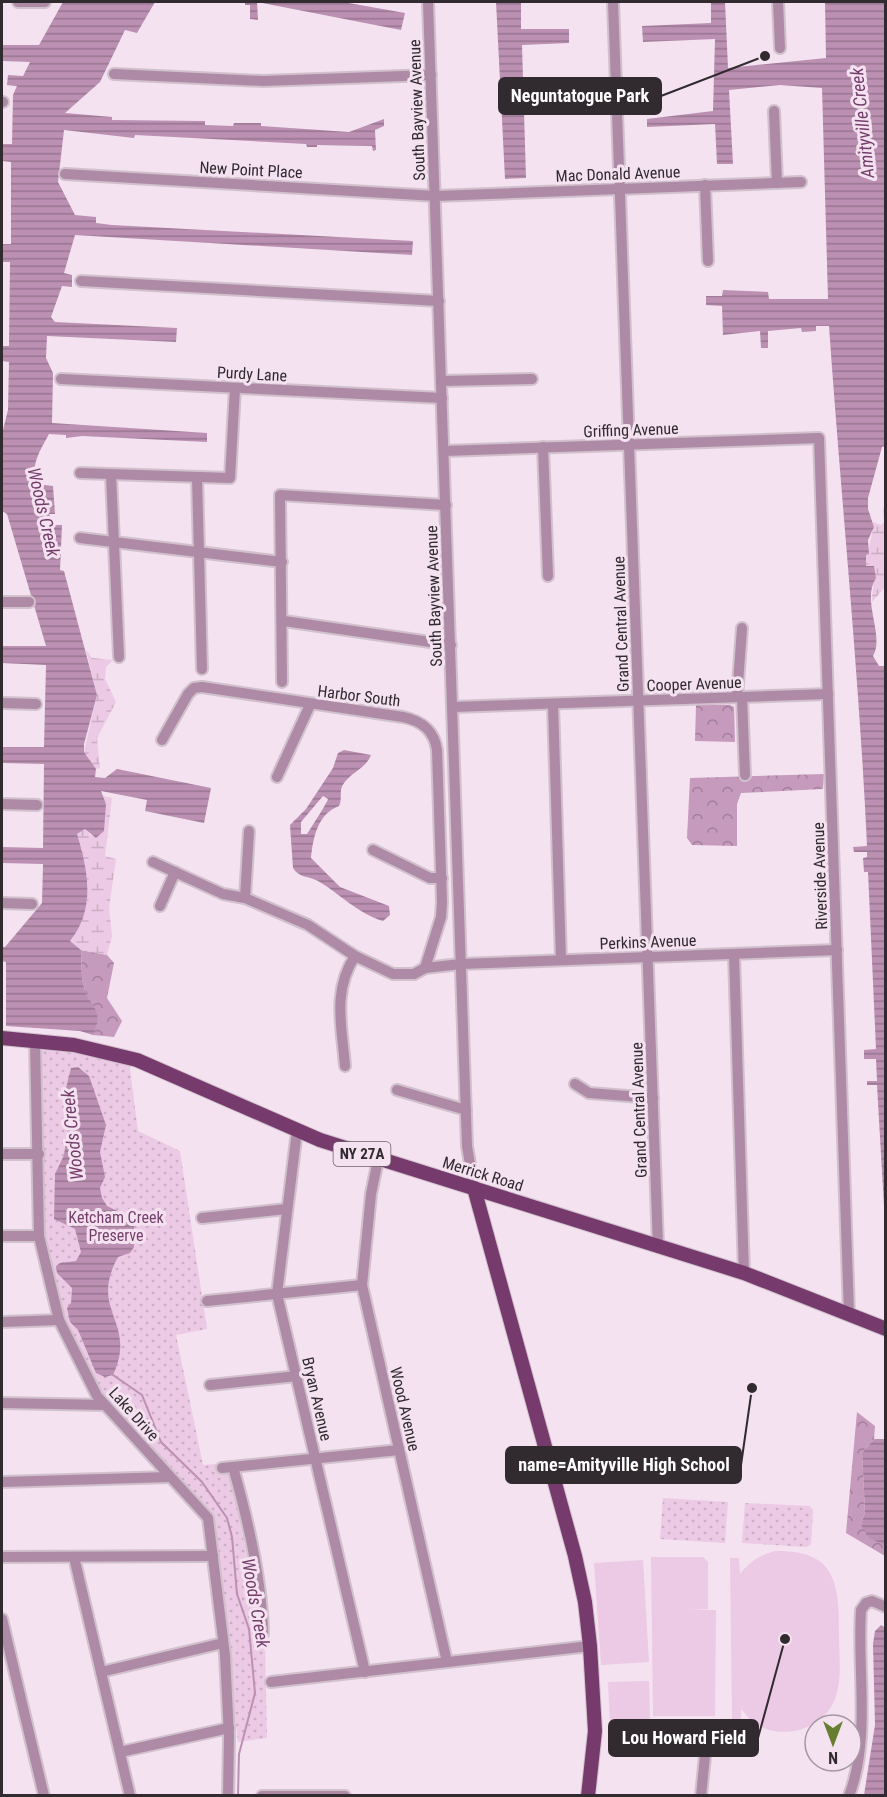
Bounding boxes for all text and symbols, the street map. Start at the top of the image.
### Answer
street label: South Bayview Avenue [405,39,429,181]
water label: Amityville Creek [846,66,878,180]
callout: Neguntatogue Park [499,78,661,114]
text: Neguntatogue Park [511,85,650,106]
street label: New Point Place [199,158,303,182]
street label: Mac Donald Avenue [555,162,681,186]
street label: Purdy Lane [216,363,288,385]
street label: Griffing Avenue [583,419,679,441]
water label: Woods Creek [24,466,65,560]
street label: South Bayview Avenue [422,525,446,667]
street label: Grand Central Avenue [609,556,633,692]
street label: Cooper Avenue [646,673,742,695]
street label: Harbor South [316,681,402,711]
street label: Riverside Avenue [809,822,831,930]
street label: Perkins Avenue [599,931,697,953]
street label: Grand Central Avenue [627,1042,651,1178]
water label: Woods Creek [57,1088,87,1181]
road number: NY 27A [334,1142,391,1166]
street label: Merrick Road [440,1153,526,1195]
park label: Ketcham Creek Preserve [68,1208,164,1245]
street label: Bryan Avenue [298,1355,336,1443]
street label: Wood Avenue [386,1365,424,1453]
street label: Lake Drive [105,1383,163,1445]
callout: name=Amityville High School [506,1447,741,1483]
text: name=Amityville High School [518,1454,730,1475]
water label: Woods Creek [238,1557,274,1651]
north arrow [803,1713,863,1773]
callout: Lou Howard Field [609,1720,758,1756]
text: Lou Howard Field [622,1727,746,1748]
text: N [828,1748,838,1767]

